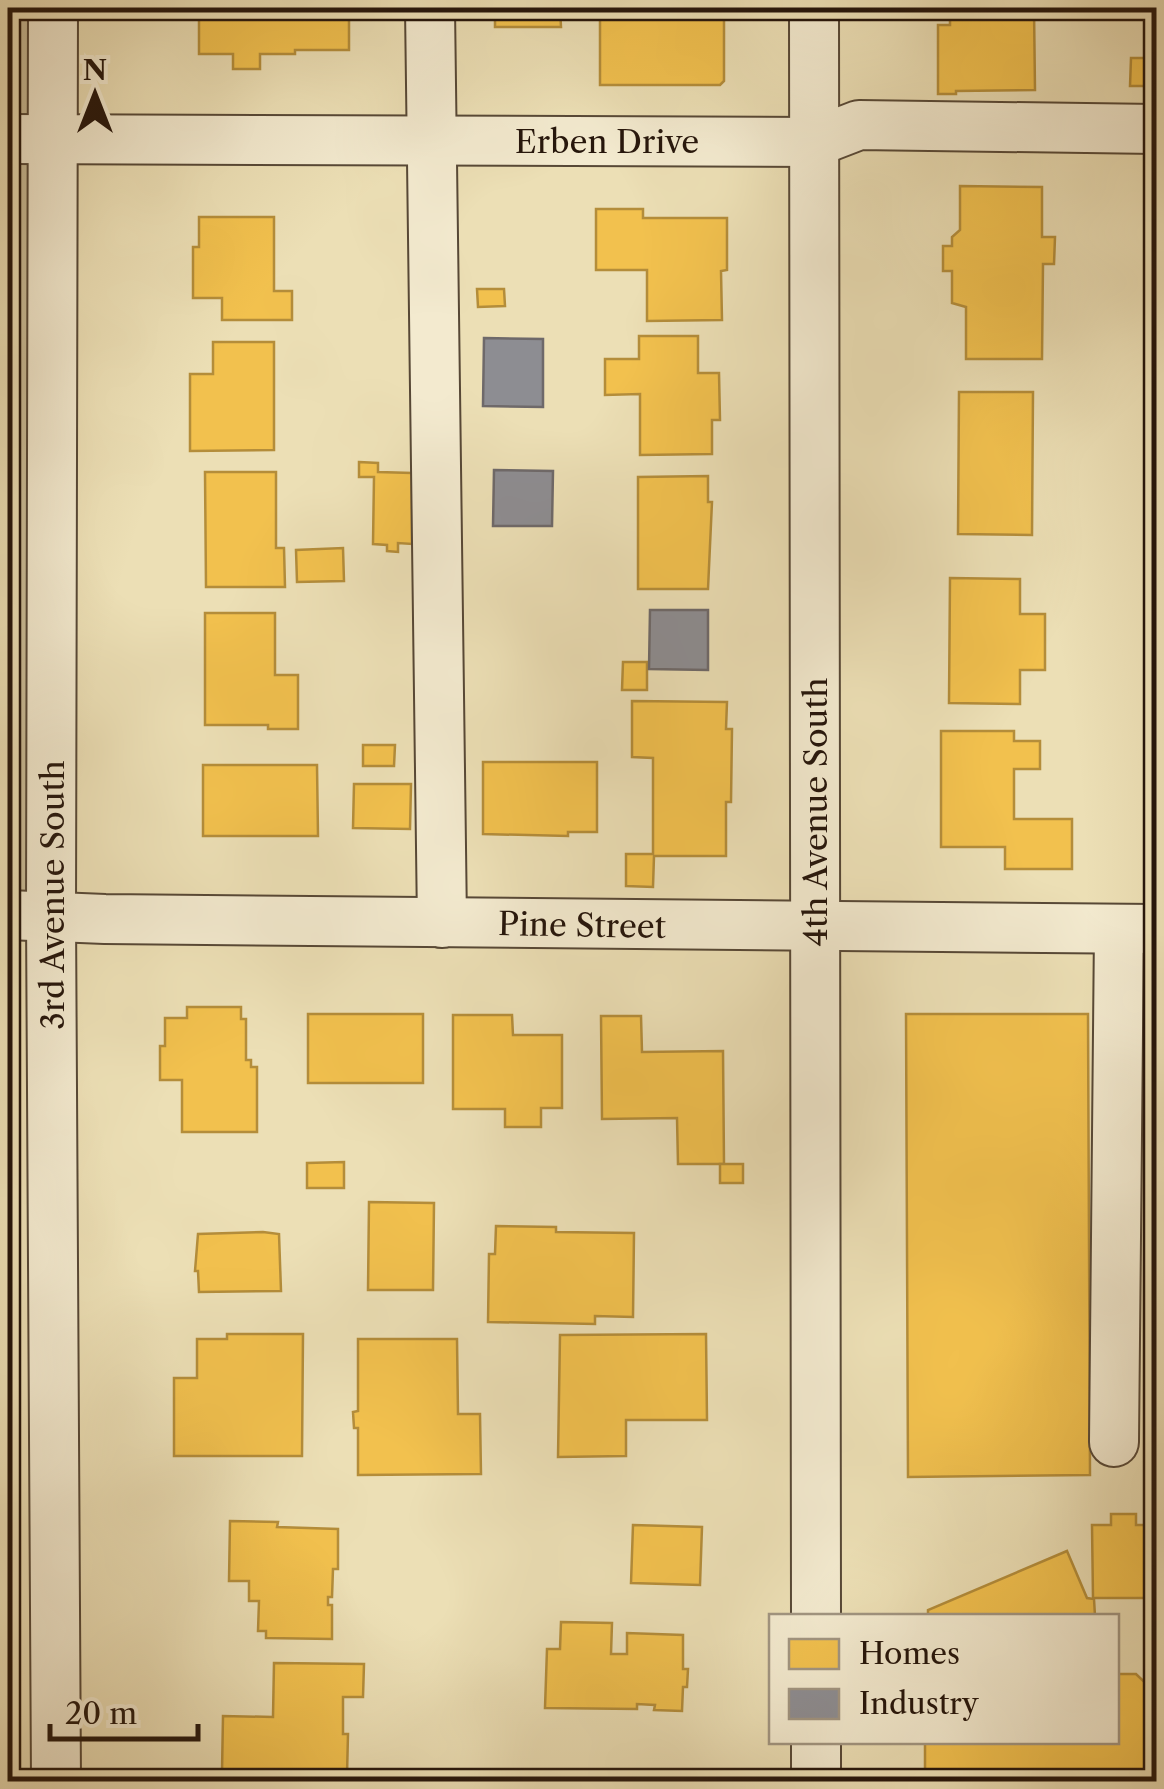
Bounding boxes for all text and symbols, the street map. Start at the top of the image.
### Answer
north arrow [45,45,145,145]
text: N [83,53,107,87]
street label: Erben Drive [515,122,699,161]
street label: 4th Avenue South [796,677,835,947]
street label: 3rd Avenue South [33,760,72,1030]
street label: Pine Street [498,904,667,946]
legend [769,1614,1119,1744]
text: Homes [859,1635,960,1672]
scale bar [50,1679,198,1741]
text: Industry [859,1685,979,1722]
text: 20 m [65,1695,137,1732]

